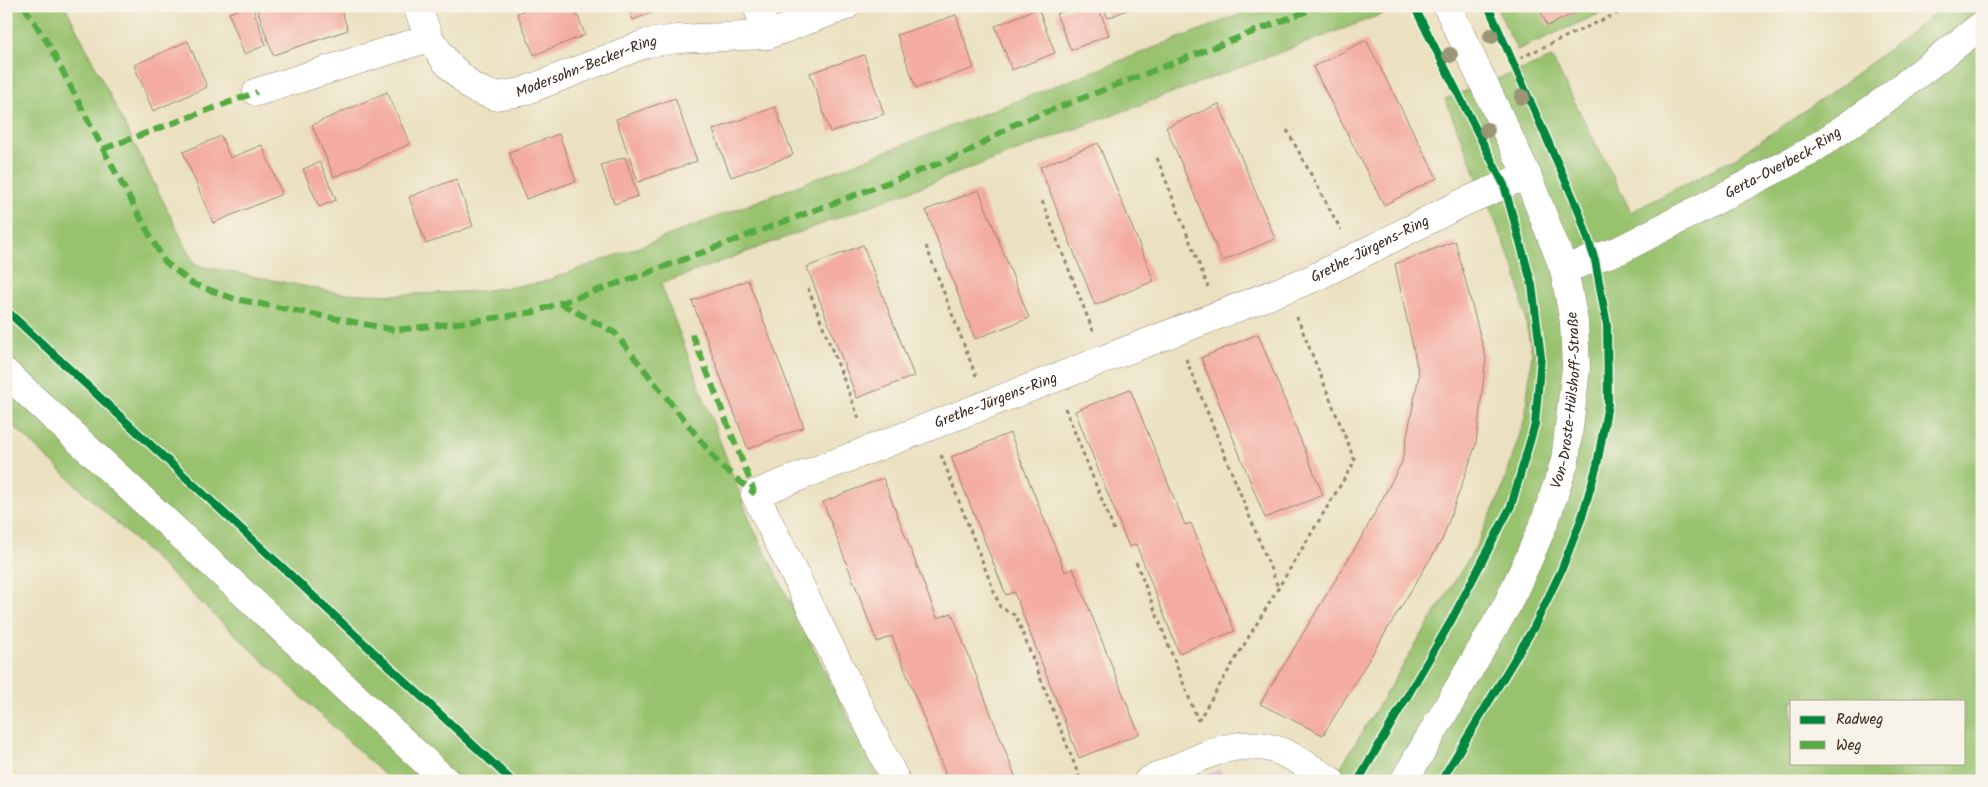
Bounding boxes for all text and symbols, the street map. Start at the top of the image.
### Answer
street label: Modersohn-Becker-Ring [512,30,659,105]
street label: Gerta-Overbeck-Ring [1721,121,1847,206]
street label: Grethe-Jürgens-Ring [1307,209,1434,290]
street label: Von-Droste-Hülshoff-Straße [1545,309,1588,492]
street label: Grethe-Jürgens-Ring [931,366,1061,436]
legend [1790,700,1966,764]
text: Radweg [1836,708,1883,732]
text: Weg [1836,734,1862,758]

